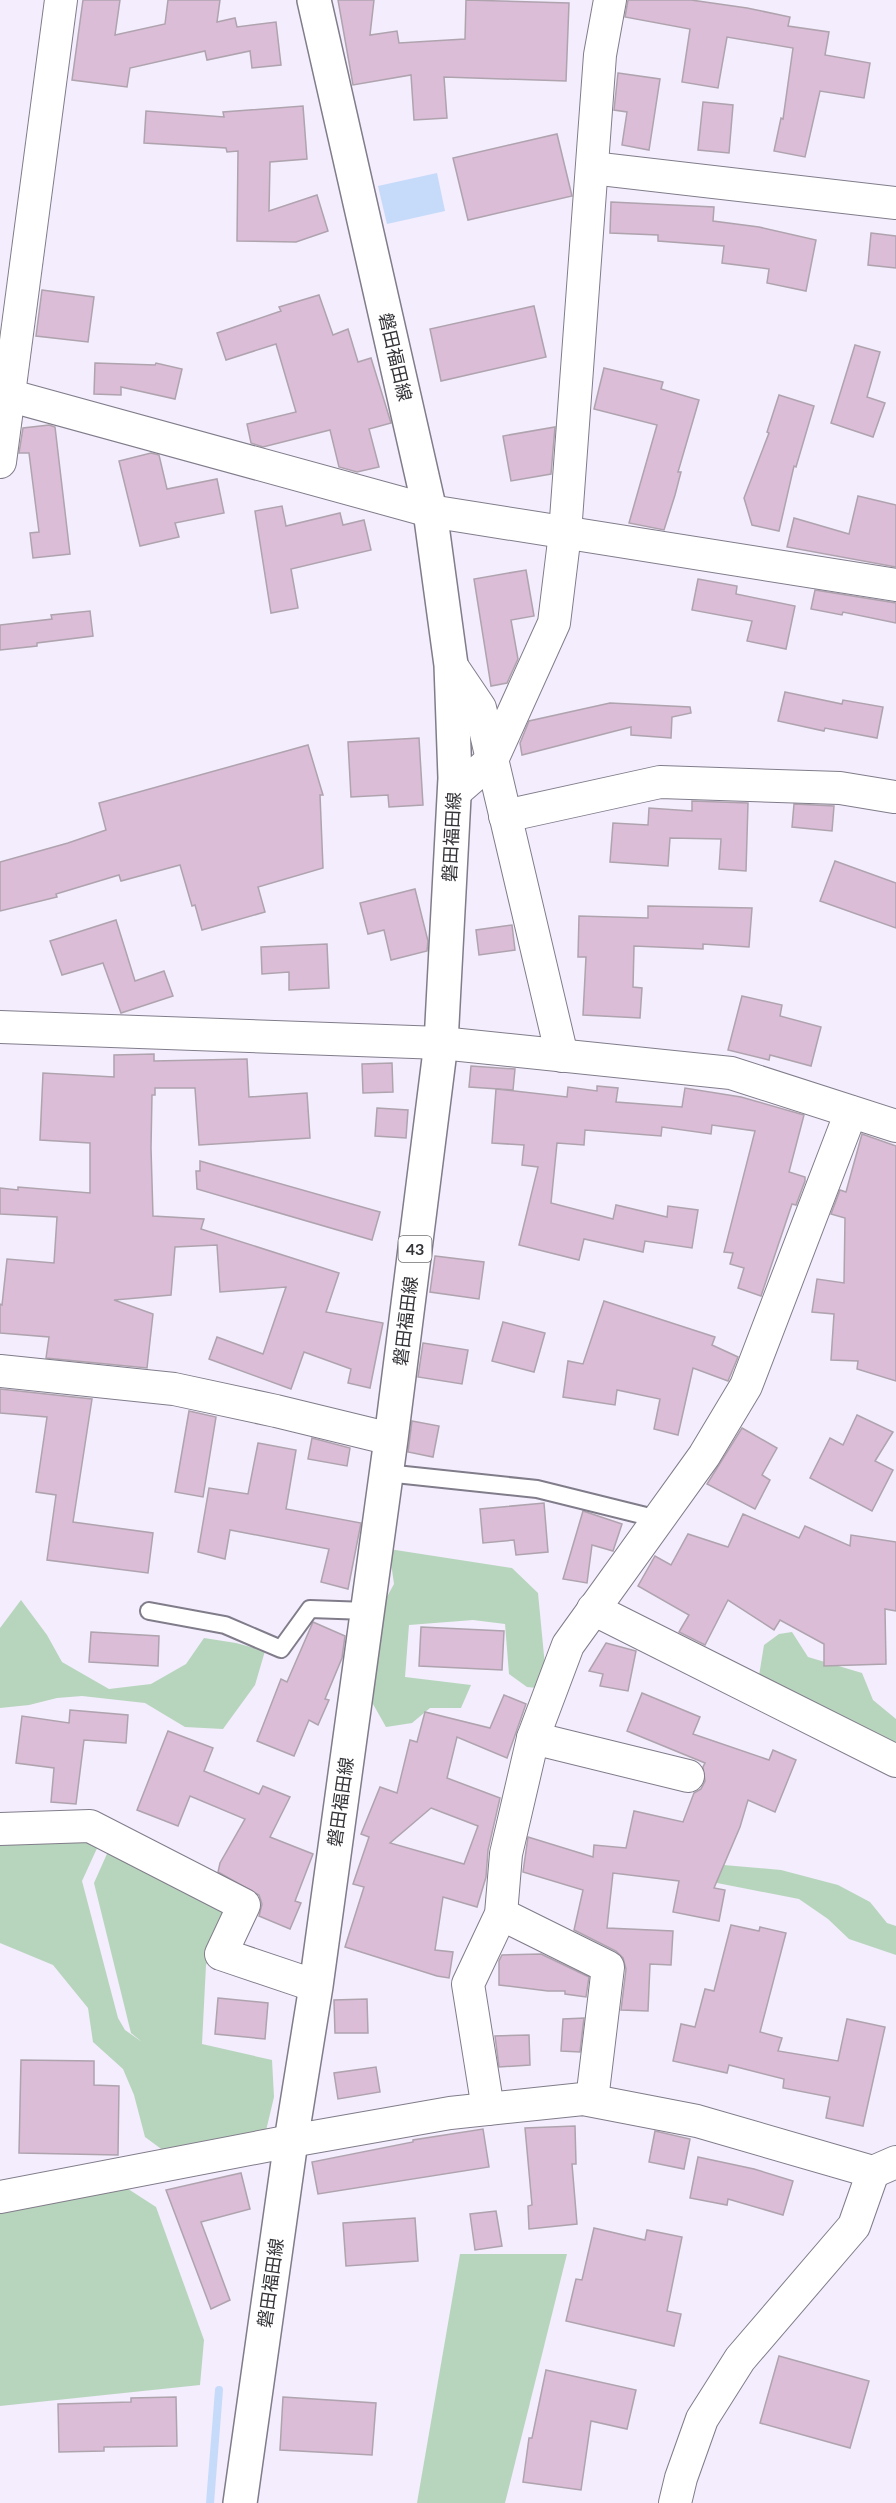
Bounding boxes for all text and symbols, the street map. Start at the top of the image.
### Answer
street label: 磐田福田線 [375,310,417,403]
street label: 磐田福田線 [438,791,464,882]
road number: 43 [398,1236,432,1262]
street label: 磐田福田線 [389,1275,421,1367]
street label: 磐田福田線 [323,1756,357,1848]
street label: 磐田福田線 [253,2237,287,2329]

